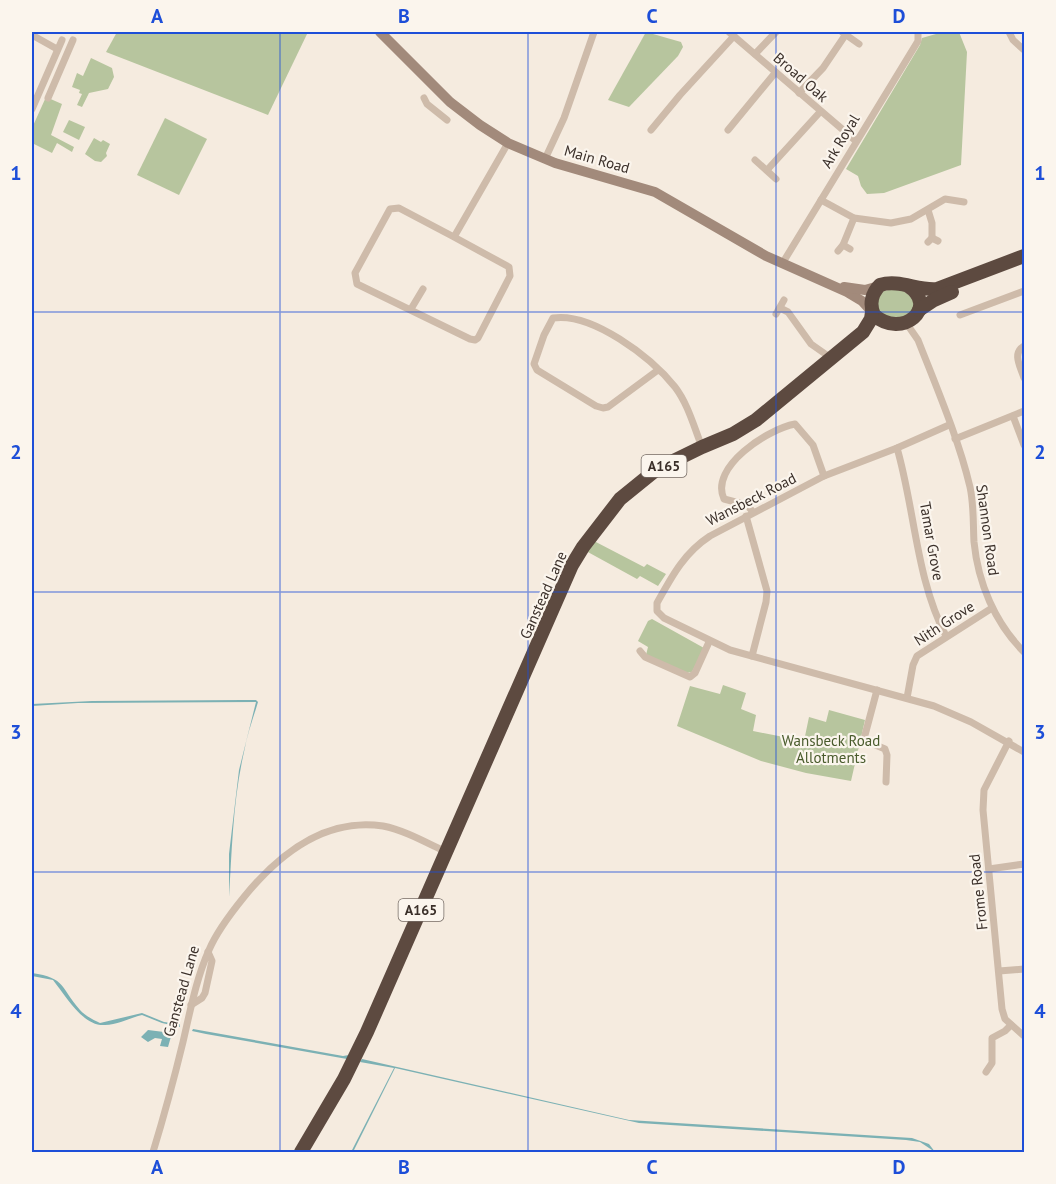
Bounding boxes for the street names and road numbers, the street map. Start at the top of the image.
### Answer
street label: Broad Oak [770,48,833,106]
street label: Ark Royal [817,110,864,171]
street label: Main Road [562,141,632,177]
road number: A165 [642,455,686,477]
street label: Wansbeck Road [703,468,799,530]
street label: Shannon Road [972,483,1004,577]
street label: Tamar Grove [916,500,948,582]
street label: Ganstead Lane [515,548,571,642]
street label: Nith Grove [910,596,978,650]
street label: Frome Road [965,853,991,931]
road number: A165 [398,899,444,921]
street label: Ganstead Lane [159,943,203,1039]

